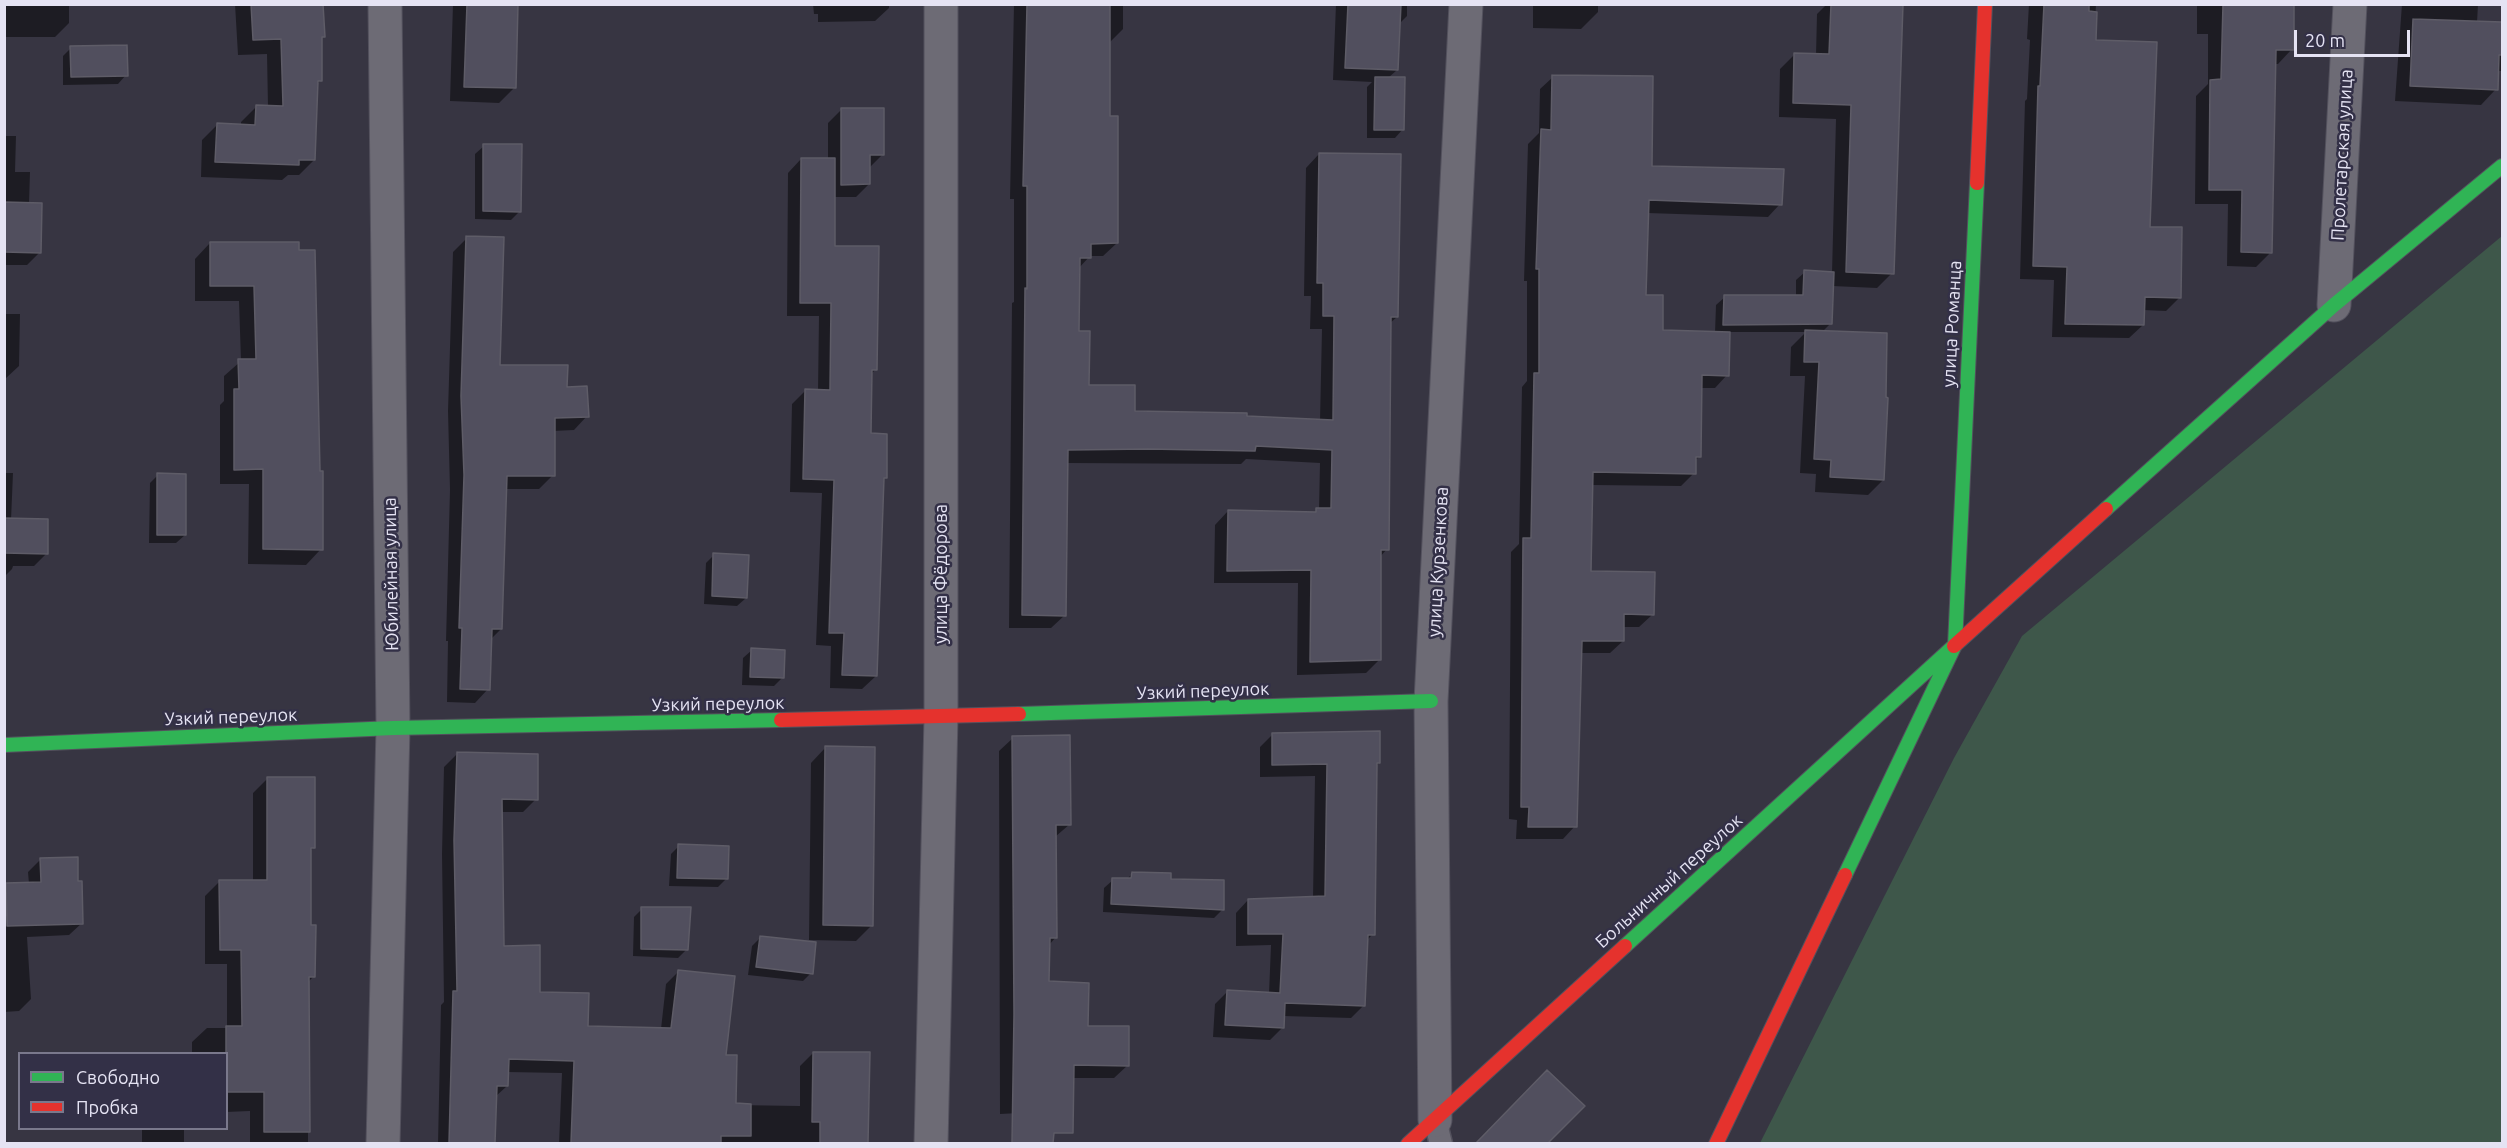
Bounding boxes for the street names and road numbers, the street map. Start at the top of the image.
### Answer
street label: Пролетарская улица [2327,69,2357,241]
street label: улица Романца [1938,260,1966,388]
street label: улица Курзенкова [1423,486,1453,638]
street label: Юбилейная улица [379,497,403,651]
street label: улица Фёдорова [930,504,952,644]
street label: Узкий переулок [1136,678,1270,704]
street label: Узкий переулок [651,692,785,716]
street label: Узкий переулок [164,704,298,730]
street label: Больничный переулок [1591,809,1747,953]

